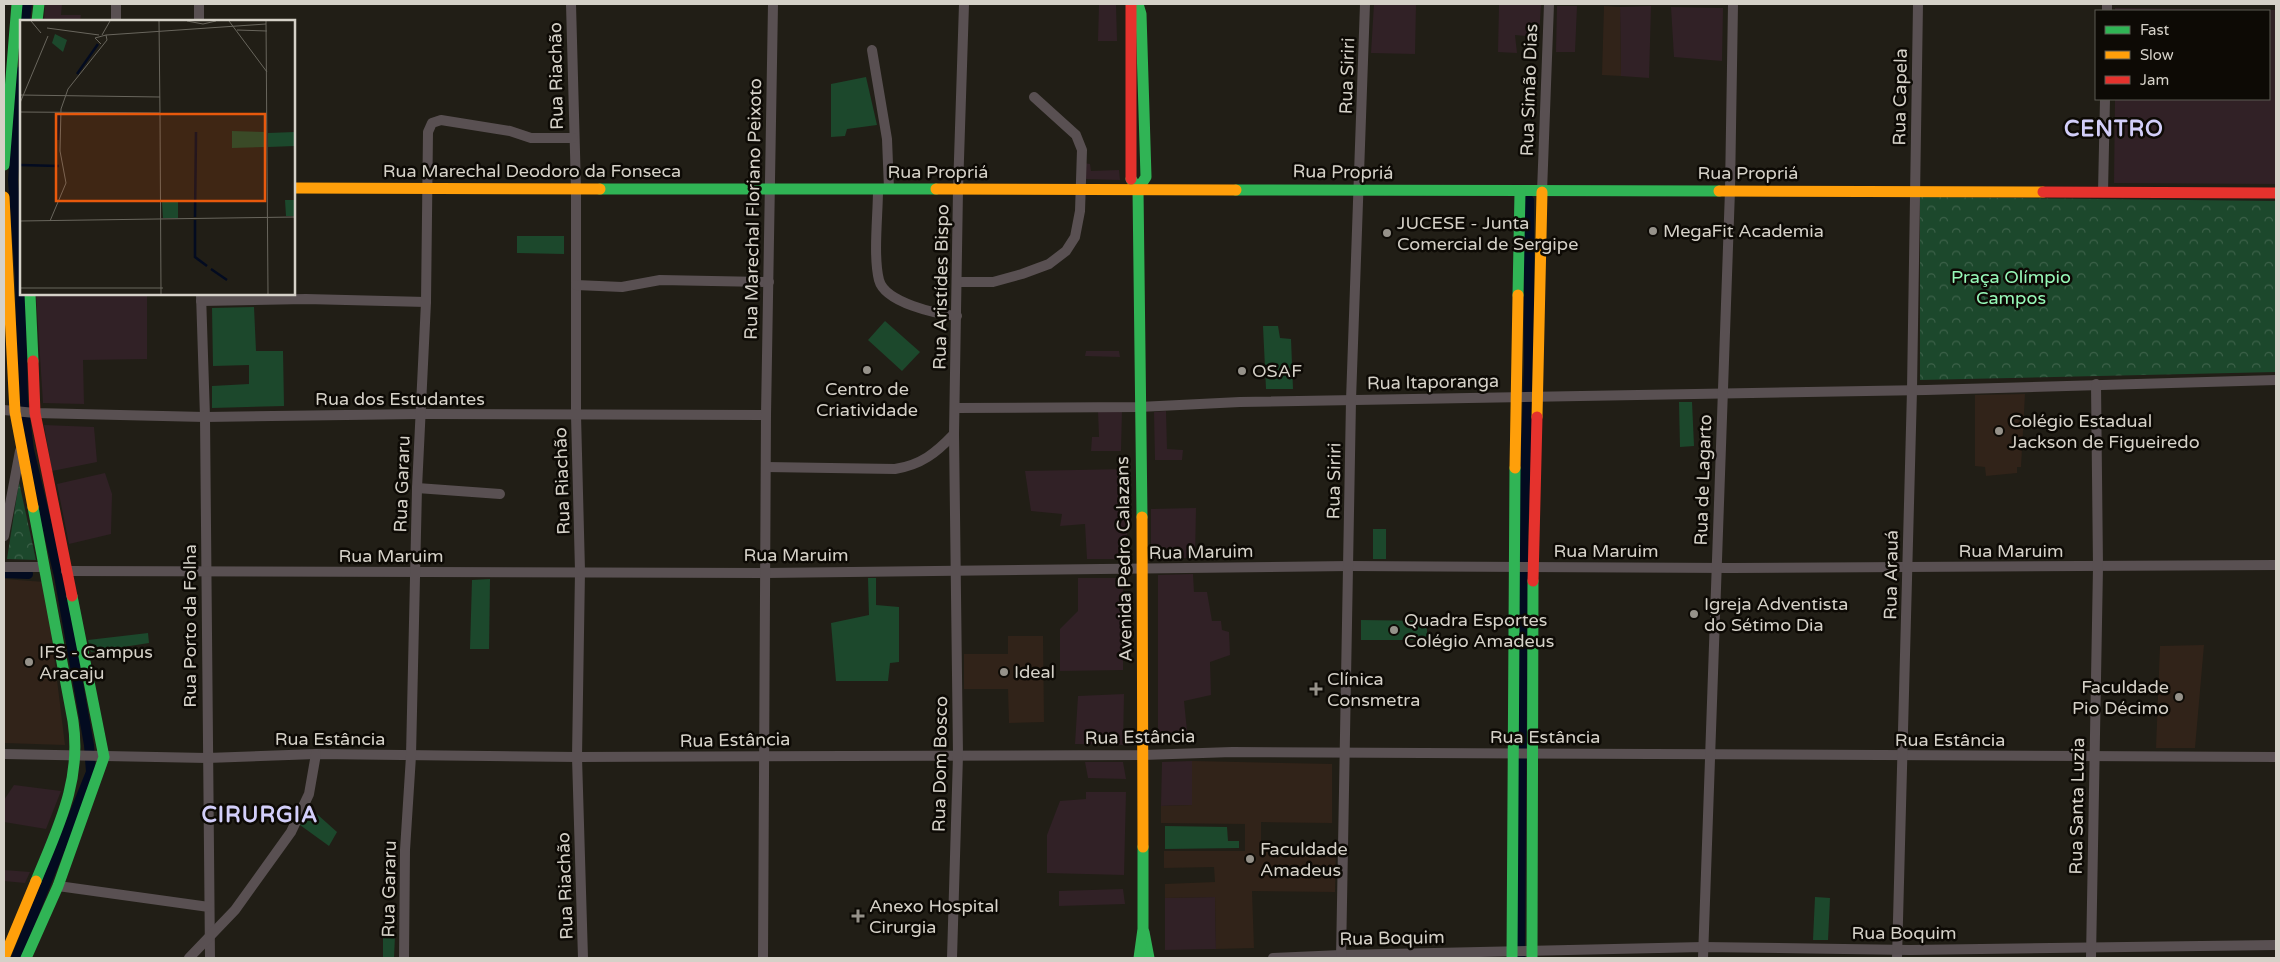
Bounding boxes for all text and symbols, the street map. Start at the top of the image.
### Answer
legend [2095,10,2270,100]
inset map [20,20,295,295]
text: Fast [2140,21,2170,39]
street label: Rua Riachão [544,22,568,130]
street label: Rua Simão Dias [1516,23,1542,157]
street label: Rua Siriri [1335,37,1359,115]
text: Slow [2140,46,2174,64]
street label: Rua Capela [1888,48,1912,146]
text: Jam [2140,71,2169,89]
street label: Rua Marechal Floriano Peixoto [740,78,766,340]
district label: CENTRO [2064,116,2164,142]
street label: Rua Marechal Deodoro da Fonseca [383,160,681,182]
street label: Rua Propriá [1292,160,1394,184]
street label: Rua Propriá [888,161,988,183]
street label: Rua Propriá [1698,162,1798,184]
street label: Rua Aristídes Bispo [929,204,953,370]
place label: JUCESE - Junta Comercial de Sergipe [1397,212,1578,255]
place label: MegaFit Academia [1663,220,1824,242]
marker: MegaFit Academia [1647,225,1659,237]
marker: JUCESE - Junta Comercial de Sergipe [1381,227,1393,239]
park label: Praça Olímpio Campos [1951,266,2071,309]
place label: OSAF [1252,360,1302,382]
marker: Centro de Criatividade [861,364,873,376]
marker: OSAF [1236,365,1248,377]
street label: Rua Itaporanga [1367,370,1499,394]
place label: Centro de Criatividade [816,378,918,421]
street label: Rua dos Estudantes [315,388,485,410]
place label: Colégio Estadual Jackson de Figueiredo [2009,410,2200,453]
street label: Rua de Lagarto [1690,414,1716,546]
marker: Colégio Estadual Jackson de Figueiredo [1993,425,2005,437]
street label: Rua Riachão [549,427,575,535]
street label: Rua Gararu [389,435,415,533]
street label: Rua Siriri [1322,442,1346,520]
street label: Avenida Pedro Calazans [1111,456,1137,662]
street label: Rua Arauá [1879,530,1903,620]
street label: Rua Maruim [1148,540,1254,564]
street label: Rua Maruim [1554,540,1658,562]
street label: Rua Maruim [1959,540,2063,562]
street label: Rua Porto da Folha [179,544,201,708]
street label: Rua Maruim [744,544,848,566]
street label: Rua Maruim [339,545,443,567]
place label: Igreja Adventista do Sétimo Dia [1704,593,1848,636]
marker: Igreja Adventista do Sétimo Dia [1688,608,1700,620]
place label: Quadra Esportes Colégio Amadeus [1404,609,1554,652]
marker: Quadra Esportes Colégio Amadeus [1388,624,1400,636]
place label: IFS - Campus Aracaju [39,641,153,684]
marker: IFS - Campus Aracaju [23,656,35,668]
place label: Ideal [1014,661,1055,683]
marker: Ideal [998,666,1010,678]
place label: Clínica Consmetra [1327,668,1420,711]
place label: Faculdade Pio Décimo [2072,676,2169,719]
marker: Clínica Consmetra [1309,682,1323,696]
marker: Faculdade Pio Décimo [2173,691,2185,703]
street label: Rua Dom Bosco [928,696,952,832]
street label: Rua Estância [1084,725,1196,749]
street label: Rua Estância [1490,726,1600,748]
street label: Rua Estância [275,728,385,750]
street label: Rua Estância [679,728,791,752]
street label: Rua Estância [1895,729,2005,751]
street label: Rua Santa Luzia [2065,737,2089,875]
district label: CIRURGIA [202,802,318,828]
street label: Rua Riachão [552,832,578,940]
place label: Faculdade Amadeus [1260,838,1348,881]
street label: Rua Gararu [377,840,401,938]
marker: Faculdade Amadeus [1244,853,1256,865]
place label: Anexo Hospital Cirurgia [869,895,999,938]
marker: Anexo Hospital Cirurgia [851,909,865,923]
street label: Rua Boquim [1851,922,1957,944]
street label: Rua Boquim [1339,926,1445,950]

